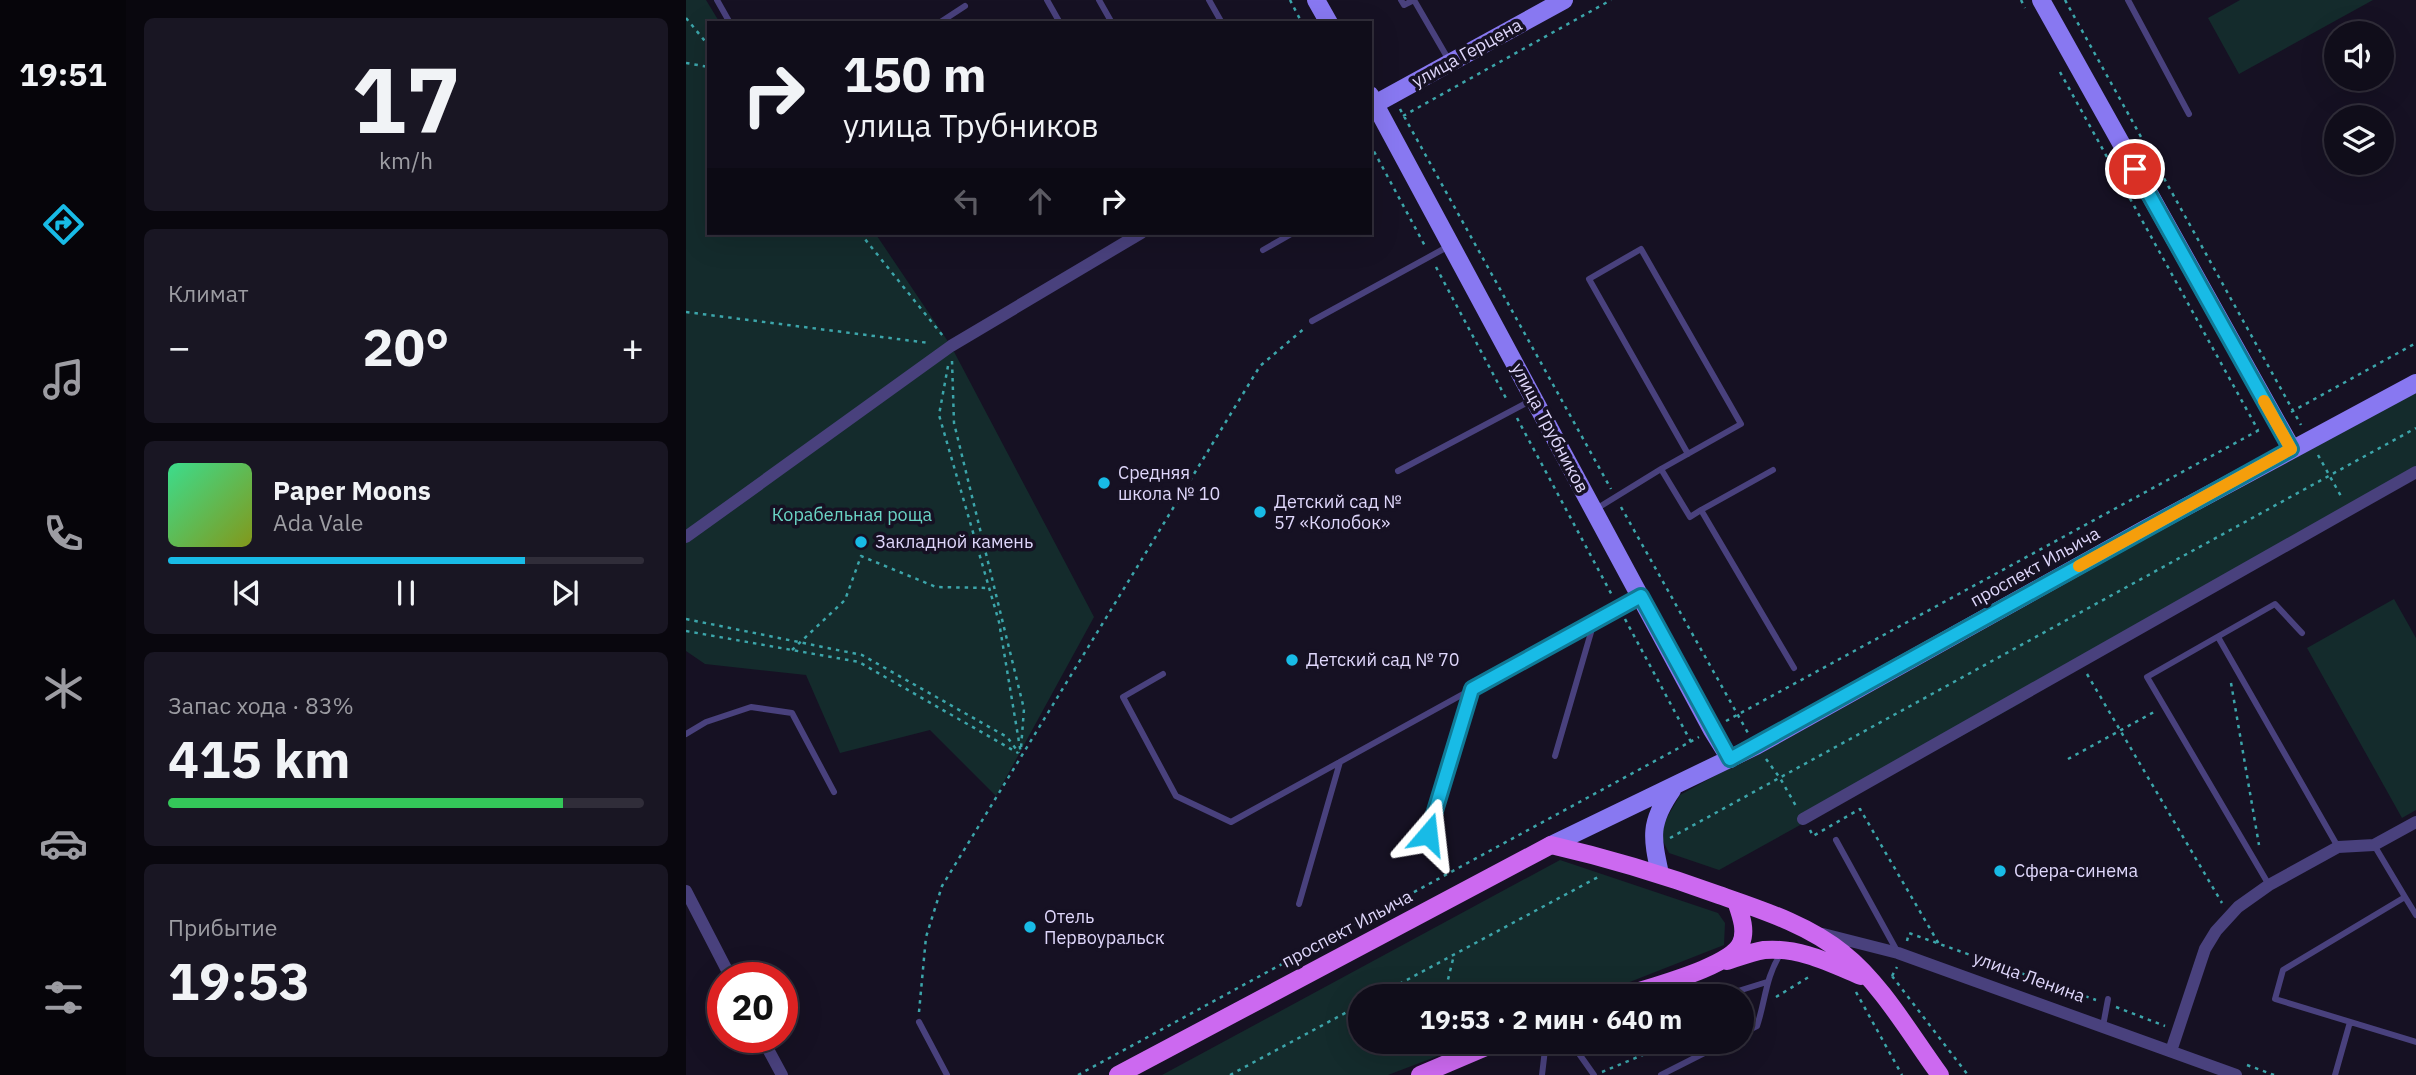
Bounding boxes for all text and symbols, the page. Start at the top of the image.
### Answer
street label: улица Герцена [1408,13,1526,92]
map controls [2324,21,2394,175]
button: sound [2324,21,2394,91]
text: 17 [351,40,461,158]
text: 150 m [843,42,987,105]
icon: right [728,49,819,140]
text: 19:51 [19,53,107,95]
text: улица Трубников [843,104,1099,146]
button: layers [2324,105,2394,175]
pin [2105,139,2165,199]
text: km/h [379,145,433,175]
icon: arrive [2116,150,2154,188]
icon: left [948,182,986,220]
icon: ahead [1021,182,1059,220]
icon: right [1094,182,1132,220]
icon: directions [39,200,88,249]
text: Климат [168,278,249,308]
text: 20° [363,313,449,380]
text: − [168,322,191,371]
text: + [621,322,644,371]
icon: music [39,355,88,404]
street label: улица Трубников [1506,359,1594,497]
place label: Средняя школа № 10 [1118,461,1220,505]
text: Paper Moons [273,473,431,507]
marker: Средняя школа № 10 [1096,475,1112,491]
place label: Детский сад № 57 «Колобок» [1274,490,1402,534]
park label: Корабельная роща [772,503,933,526]
marker: Детский сад № 57 «Колобок» [1252,504,1268,520]
text: Ada Vale [273,507,363,537]
icon: phone [39,509,88,558]
street label: проспект Ильича [1966,521,2104,612]
place label: Закладной камень [875,530,1033,553]
marker: Закладной камень [853,534,869,550]
icon: previous [228,574,266,612]
icon: pause [387,574,425,612]
icon: next [546,574,584,612]
place label: Детский сад № 70 [1306,648,1460,671]
marker: Детский сад № 70 [1284,652,1300,668]
icon: climate [39,664,88,713]
text: Запас хода · 83% [168,690,354,720]
text: 415 km [168,725,350,792]
position arrow [1391,797,1465,871]
icon: car [39,819,88,868]
place label: Сфера-синема [2014,859,2139,882]
marker: Сфера-синема [1992,863,2008,879]
street label: проспект Ильича [1277,884,1416,973]
place label: Отель Первоуральск [1044,905,1165,949]
text: Прибытие [168,912,277,942]
marker: Отель Первоуральск [1022,919,1038,935]
street label: улица Ленина [1970,946,2089,1008]
text: 19:53 [168,947,310,1014]
speed limit sign: 20 [707,962,798,1053]
icon: filters [39,973,88,1022]
text: 19:53 · 2 мин · 640 m [1420,1002,1682,1036]

